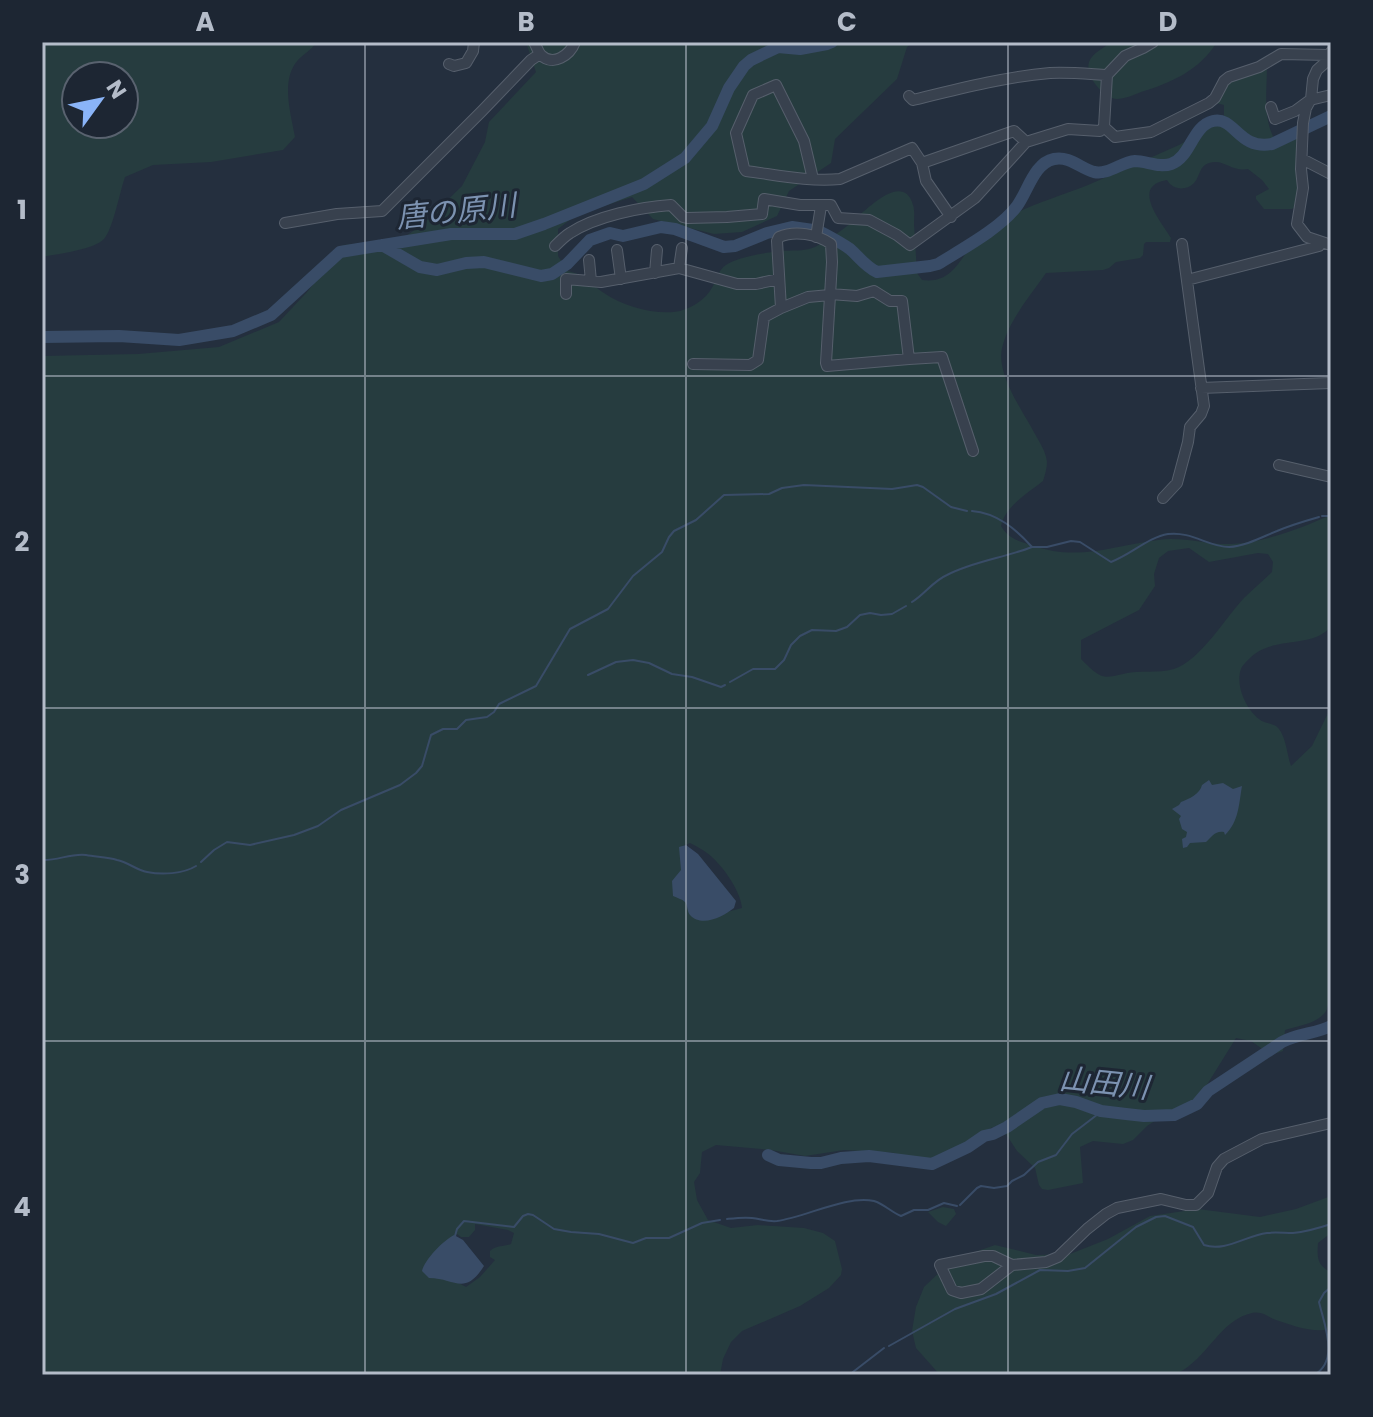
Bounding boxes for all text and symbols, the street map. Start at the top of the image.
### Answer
text: A [195,4,215,40]
text: B [517,4,535,40]
text: C [837,4,857,40]
text: D [1159,4,1178,40]
north arrow [60,60,140,140]
text: N [99,74,134,105]
water label: 唐の原川 [394,183,521,239]
text: 1 [17,192,27,228]
text: 2 [15,524,30,560]
text: 3 [14,857,30,893]
water label: 山田川 [1057,1057,1154,1109]
text: 4 [13,1189,31,1225]

